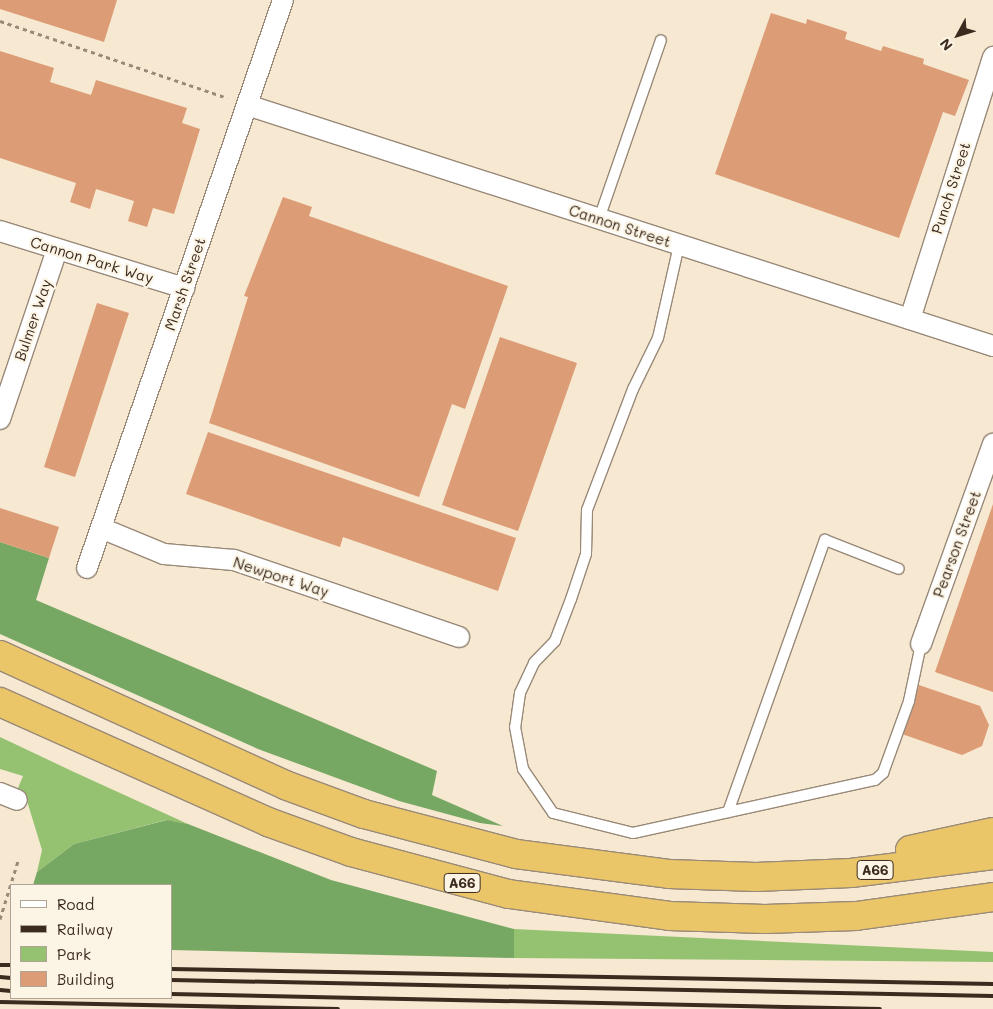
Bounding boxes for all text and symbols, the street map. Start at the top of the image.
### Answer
north arrow [933,10,983,60]
text: N [935,35,957,55]
street label: Punch Street [928,140,974,236]
street label: Cannon Street [567,201,673,251]
street label: Cannon Park Way [28,233,156,287]
street label: Marsh Street [161,235,209,333]
street label: Bulmer Way [11,277,55,363]
street label: Pearson Street [929,488,985,600]
street label: Newport Way [231,553,331,601]
road number: A66 [856,858,894,882]
road number: A66 [443,871,481,894]
legend [10,884,172,999]
text: Road [57,894,94,914]
text: Railway [57,919,113,939]
text: Park [57,944,91,964]
text: Building [57,969,114,989]

